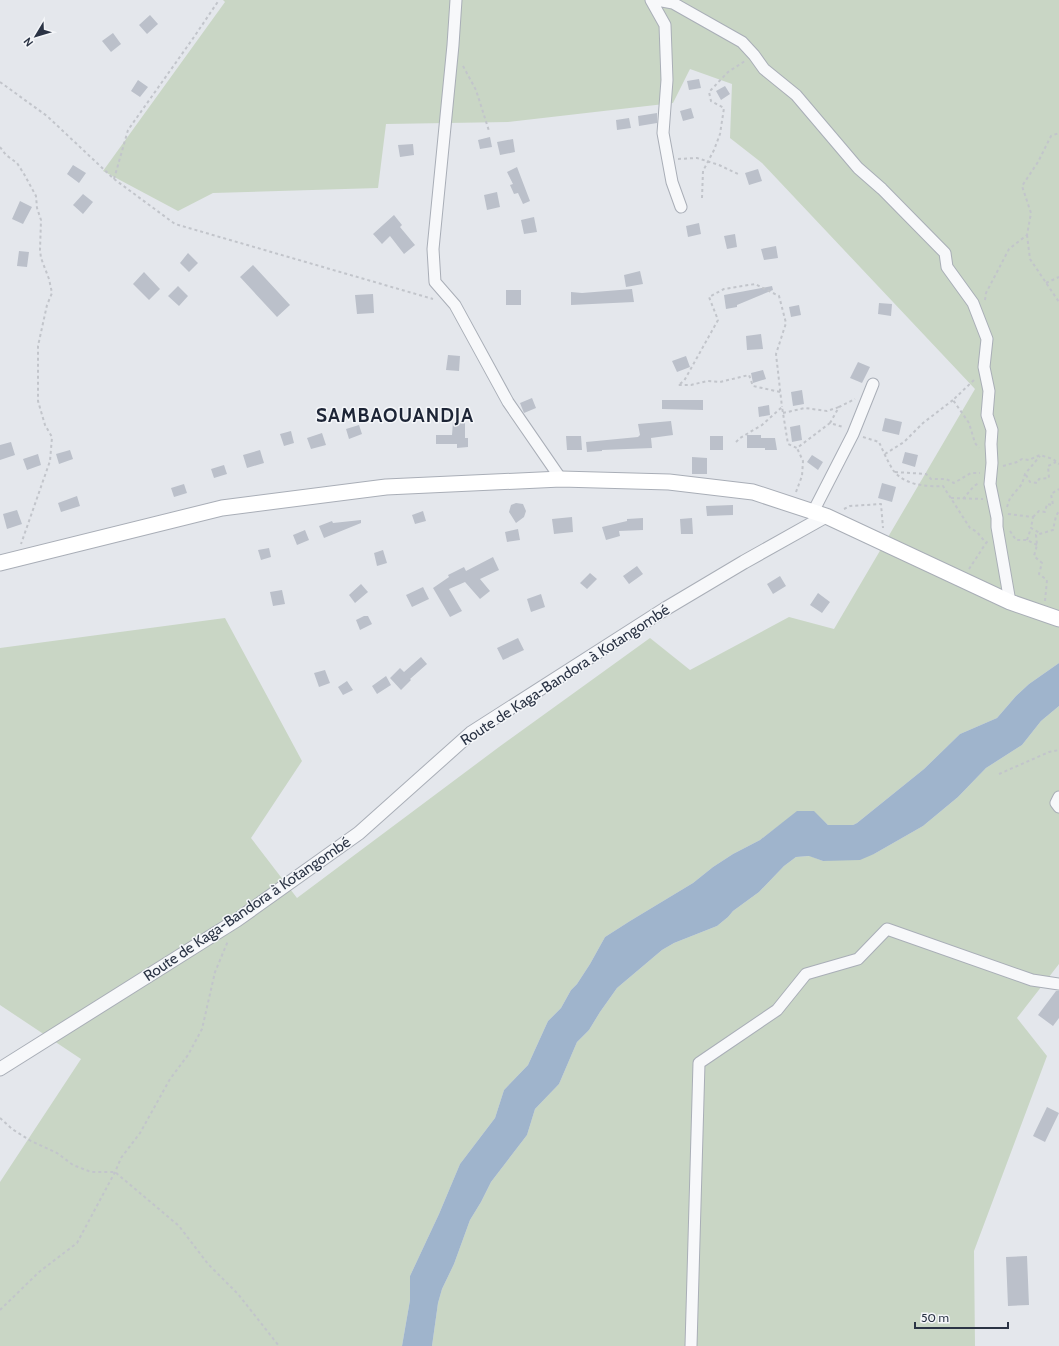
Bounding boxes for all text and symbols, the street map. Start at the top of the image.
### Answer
north arrow [16,16,56,56]
text: N [20,35,36,50]
district label: SAMBAOUANDJA [316,404,474,427]
street label: Route de Kaga-Bandora à Kotangombé [457,600,673,749]
street label: Route de Kaga-Bandora à Kotangombé [140,833,354,985]
scale bar [915,1304,1008,1330]
text: 50 m [921,1310,949,1325]

